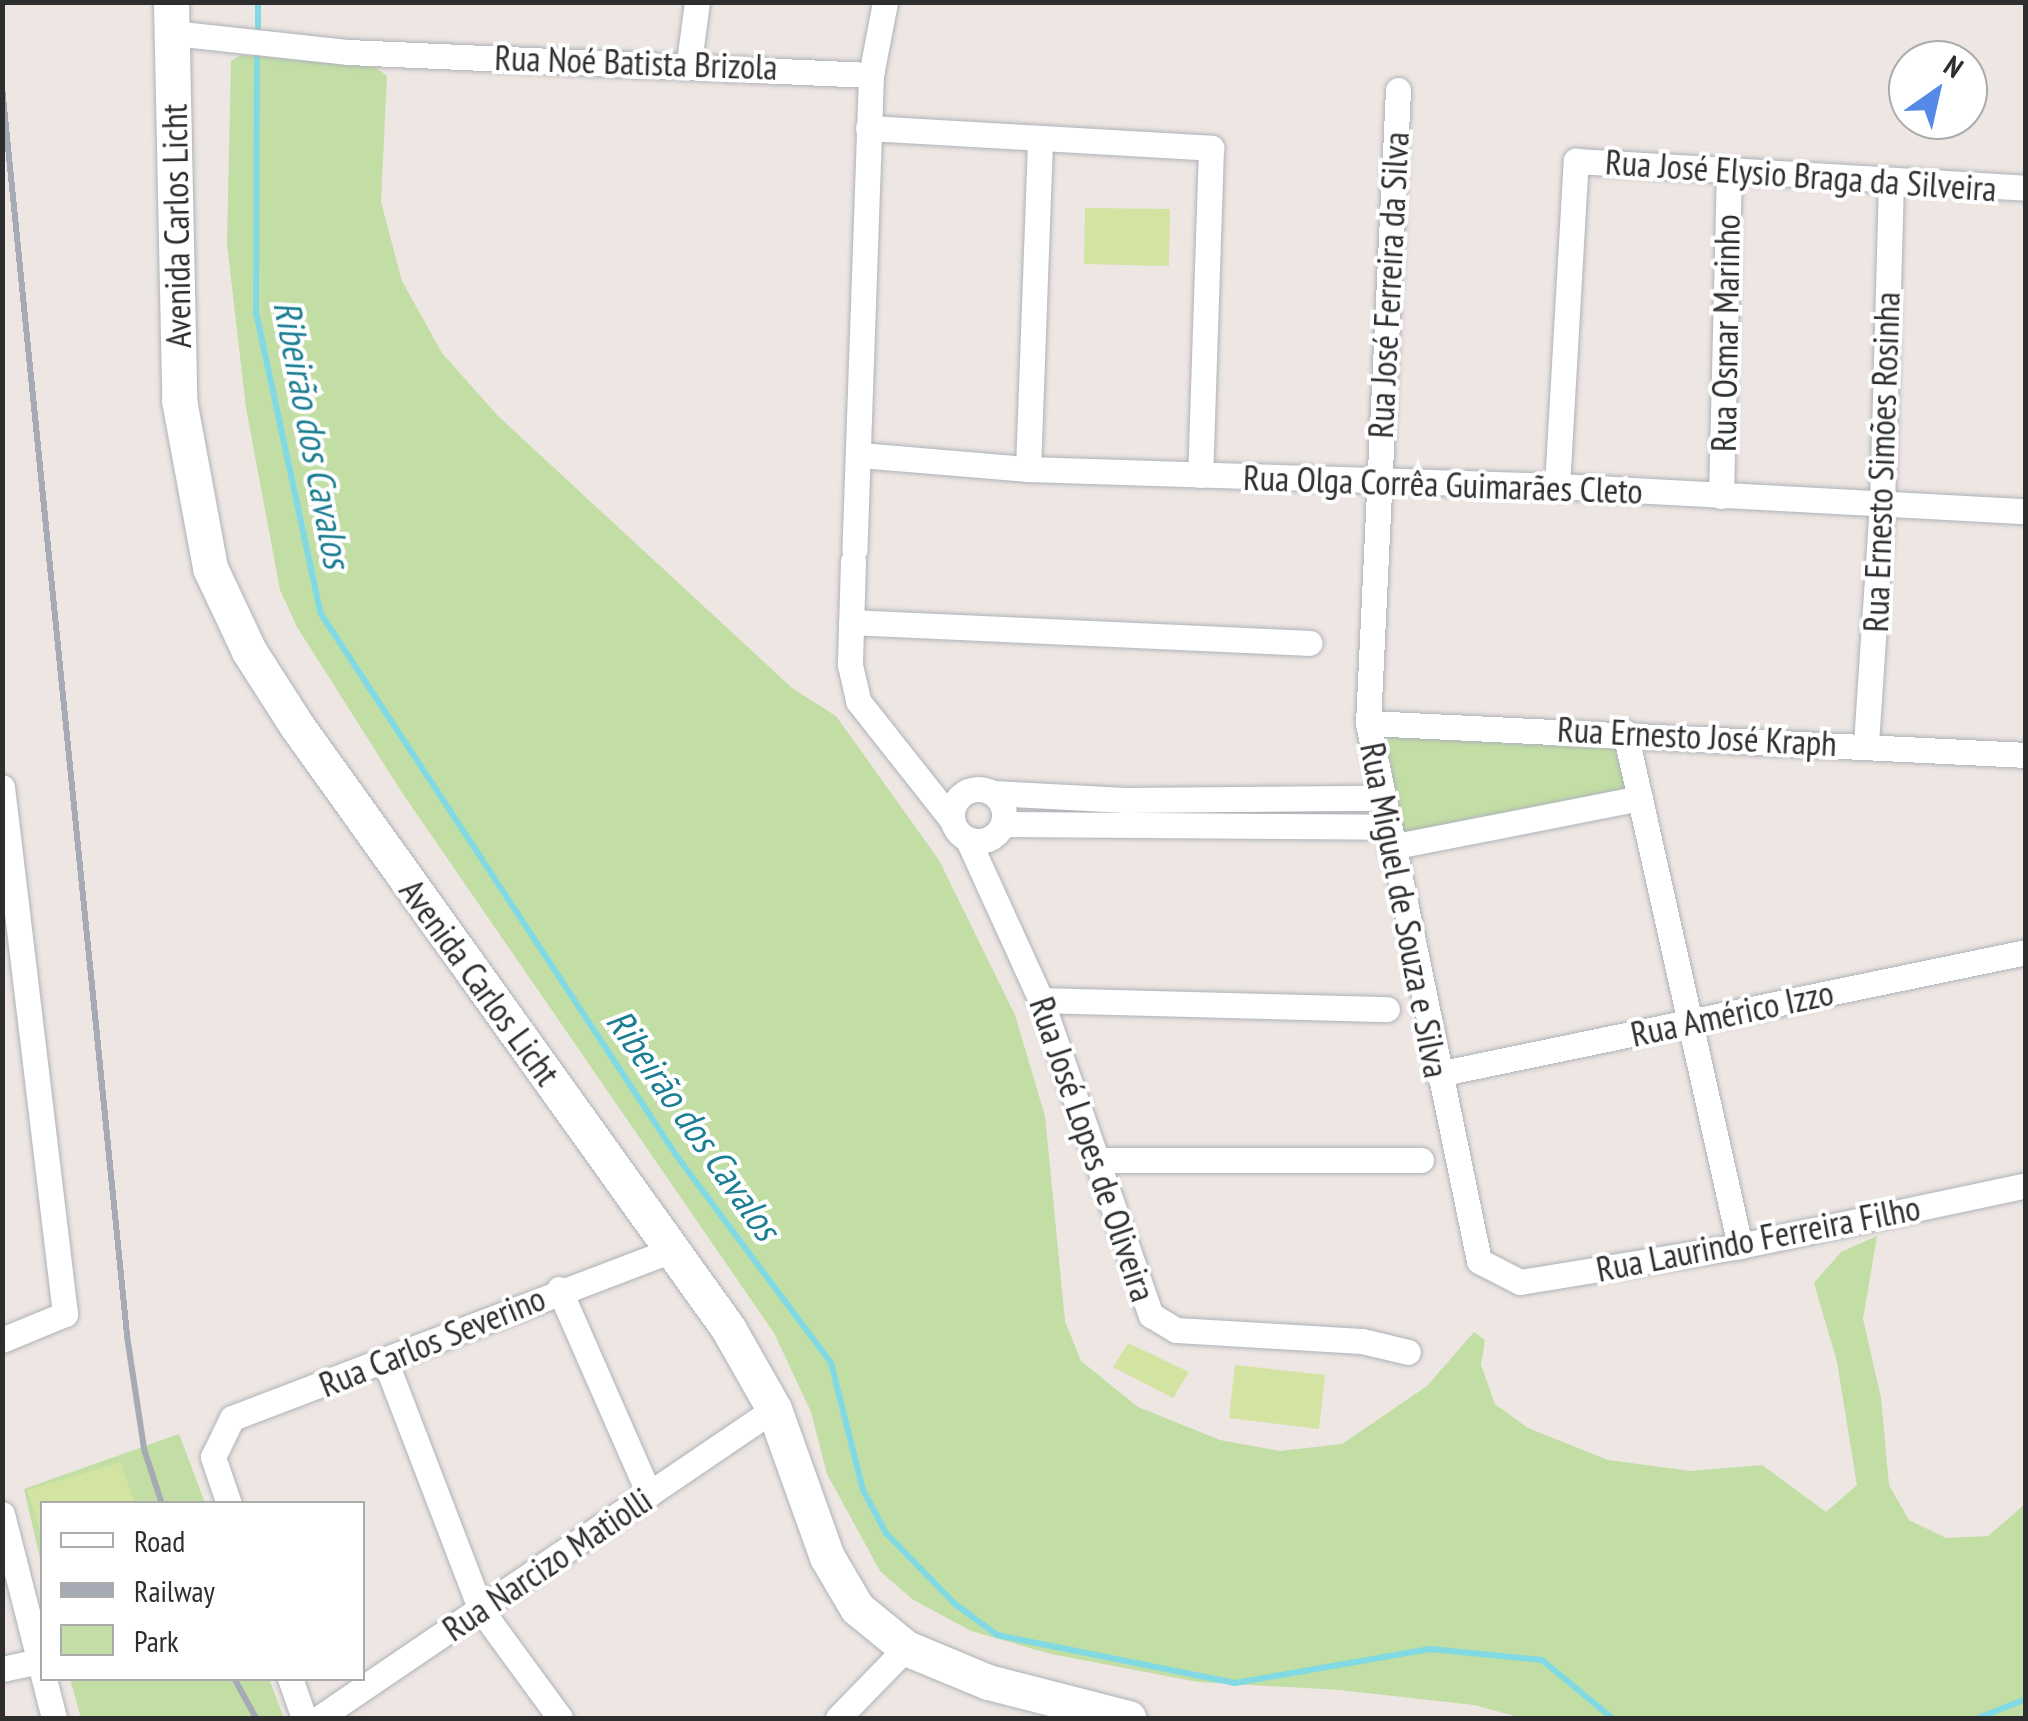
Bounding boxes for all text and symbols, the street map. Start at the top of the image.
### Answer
street label: Rua Noé Batista Brizola [494,36,778,88]
north arrow [1888,40,1988,140]
text: N [1937,47,1971,86]
street label: Avenida Carlos Licht [153,103,199,349]
street label: Rua José Ferreira da Silva [1359,131,1417,439]
street label: Rua José Elysio Braga da Silveira [1604,140,1998,210]
street label: Rua Osmar Marinho [1702,214,1748,452]
street label: Rua Ernesto Simões Rosinha [1854,291,1908,633]
water label: Ribeirão dos Cavalos [265,297,361,571]
street label: Rua Olga Corrêa Guimarães Cleto [1243,456,1643,512]
street label: Rua Ernesto José Kraph [1556,708,1838,764]
street label: Rua Miguel de Souza e Silva [1352,739,1458,1081]
street label: Avenida Carlos Licht [391,871,569,1093]
street label: Rua Américo Izzo [1626,971,1838,1055]
street label: Rua José Lopes de Oliveira [1021,991,1165,1307]
water label: Ribeirão dos Cavalos [598,1000,790,1248]
street label: Rua Laurindo Ferreira Filho [1593,1186,1923,1290]
street label: Rua Carlos Severino [313,1277,551,1405]
street label: Rua Narcizo Matiolli [434,1479,660,1649]
legend [40,1501,365,1681]
text: Road [134,1521,185,1560]
text: Railway [134,1571,215,1610]
text: Park [134,1621,179,1660]

